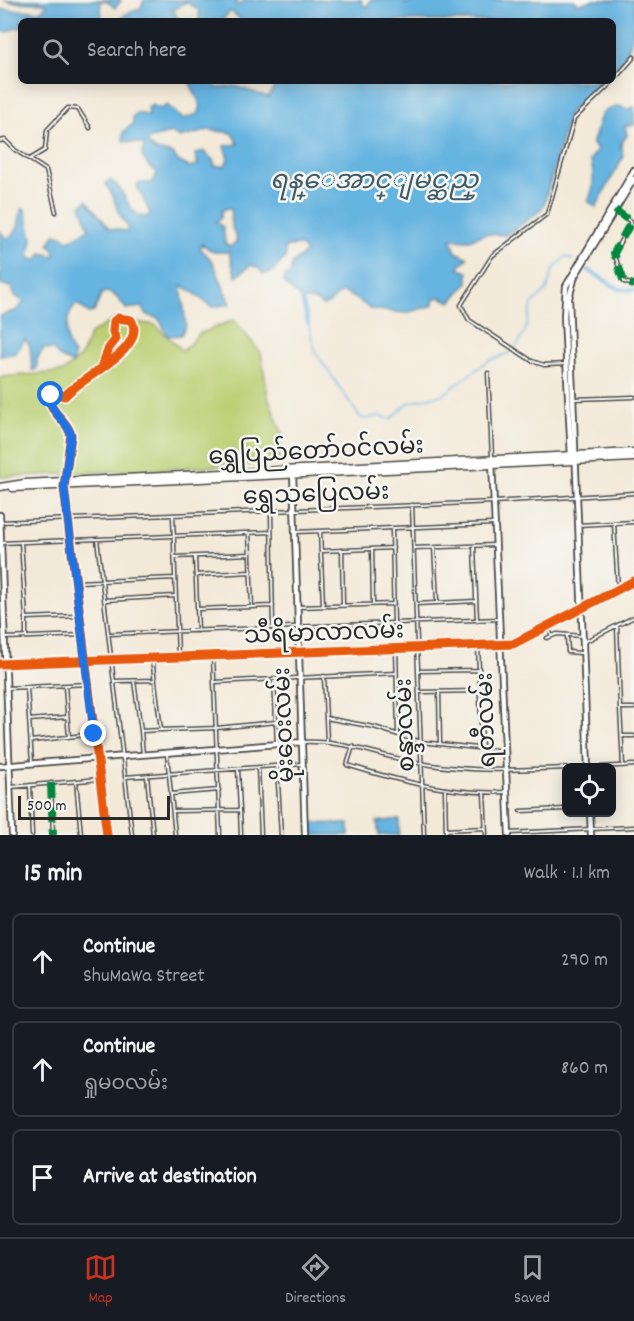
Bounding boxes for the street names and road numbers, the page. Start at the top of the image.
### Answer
street label: ရွှေပြည်တော်ဝင်လမ်း [207,428,425,476]
street label: ရွှေသပြေလမ်း [242,474,390,516]
street label: သီရိမာလာလမ်း [243,613,405,655]
street label: မိုးဝေးလမ်း [265,667,305,783]
street label: ရတီလမ်း [467,672,507,768]
street label: စန္ဒာလမ်း [386,677,426,772]

